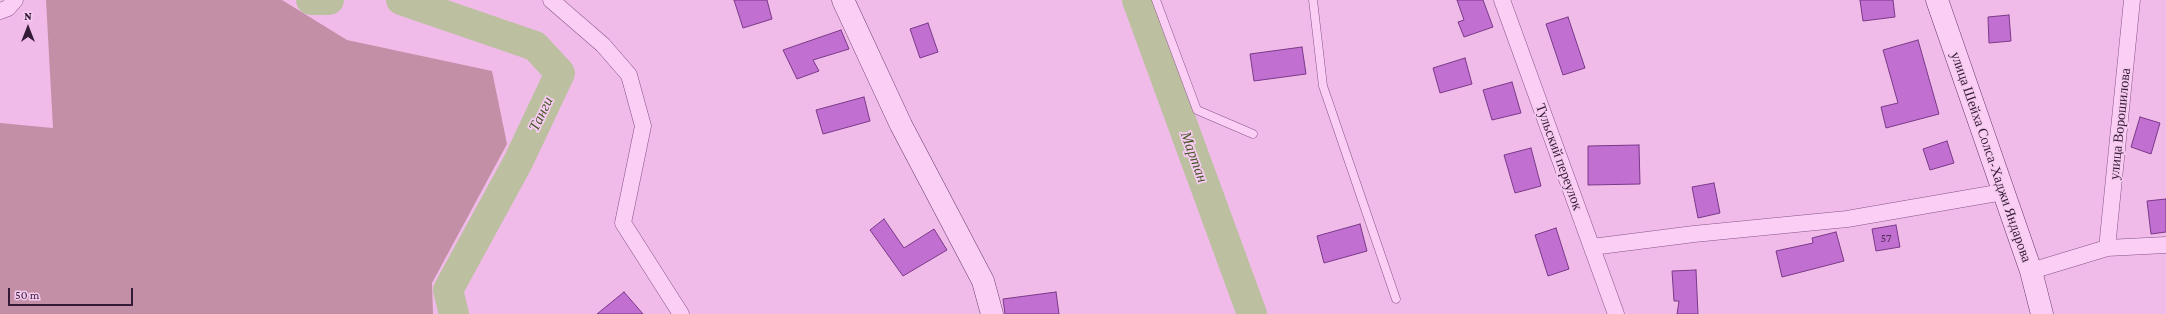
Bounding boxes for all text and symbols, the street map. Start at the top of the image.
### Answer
north arrow [8,8,48,48]
text: N [24,10,32,22]
street label: улица Шейха Солса-Хаджи Яндарова [1947,50,2035,264]
street label: улица Ворошилова [2106,67,2134,181]
water label: Танги [525,94,557,134]
street label: Тульский переулок [1532,102,1586,212]
water label: Мартан [1176,129,1212,185]
house number: 57 [1881,231,1891,245]
scale bar [10,280,135,306]
text: 50 m [15,288,39,302]

